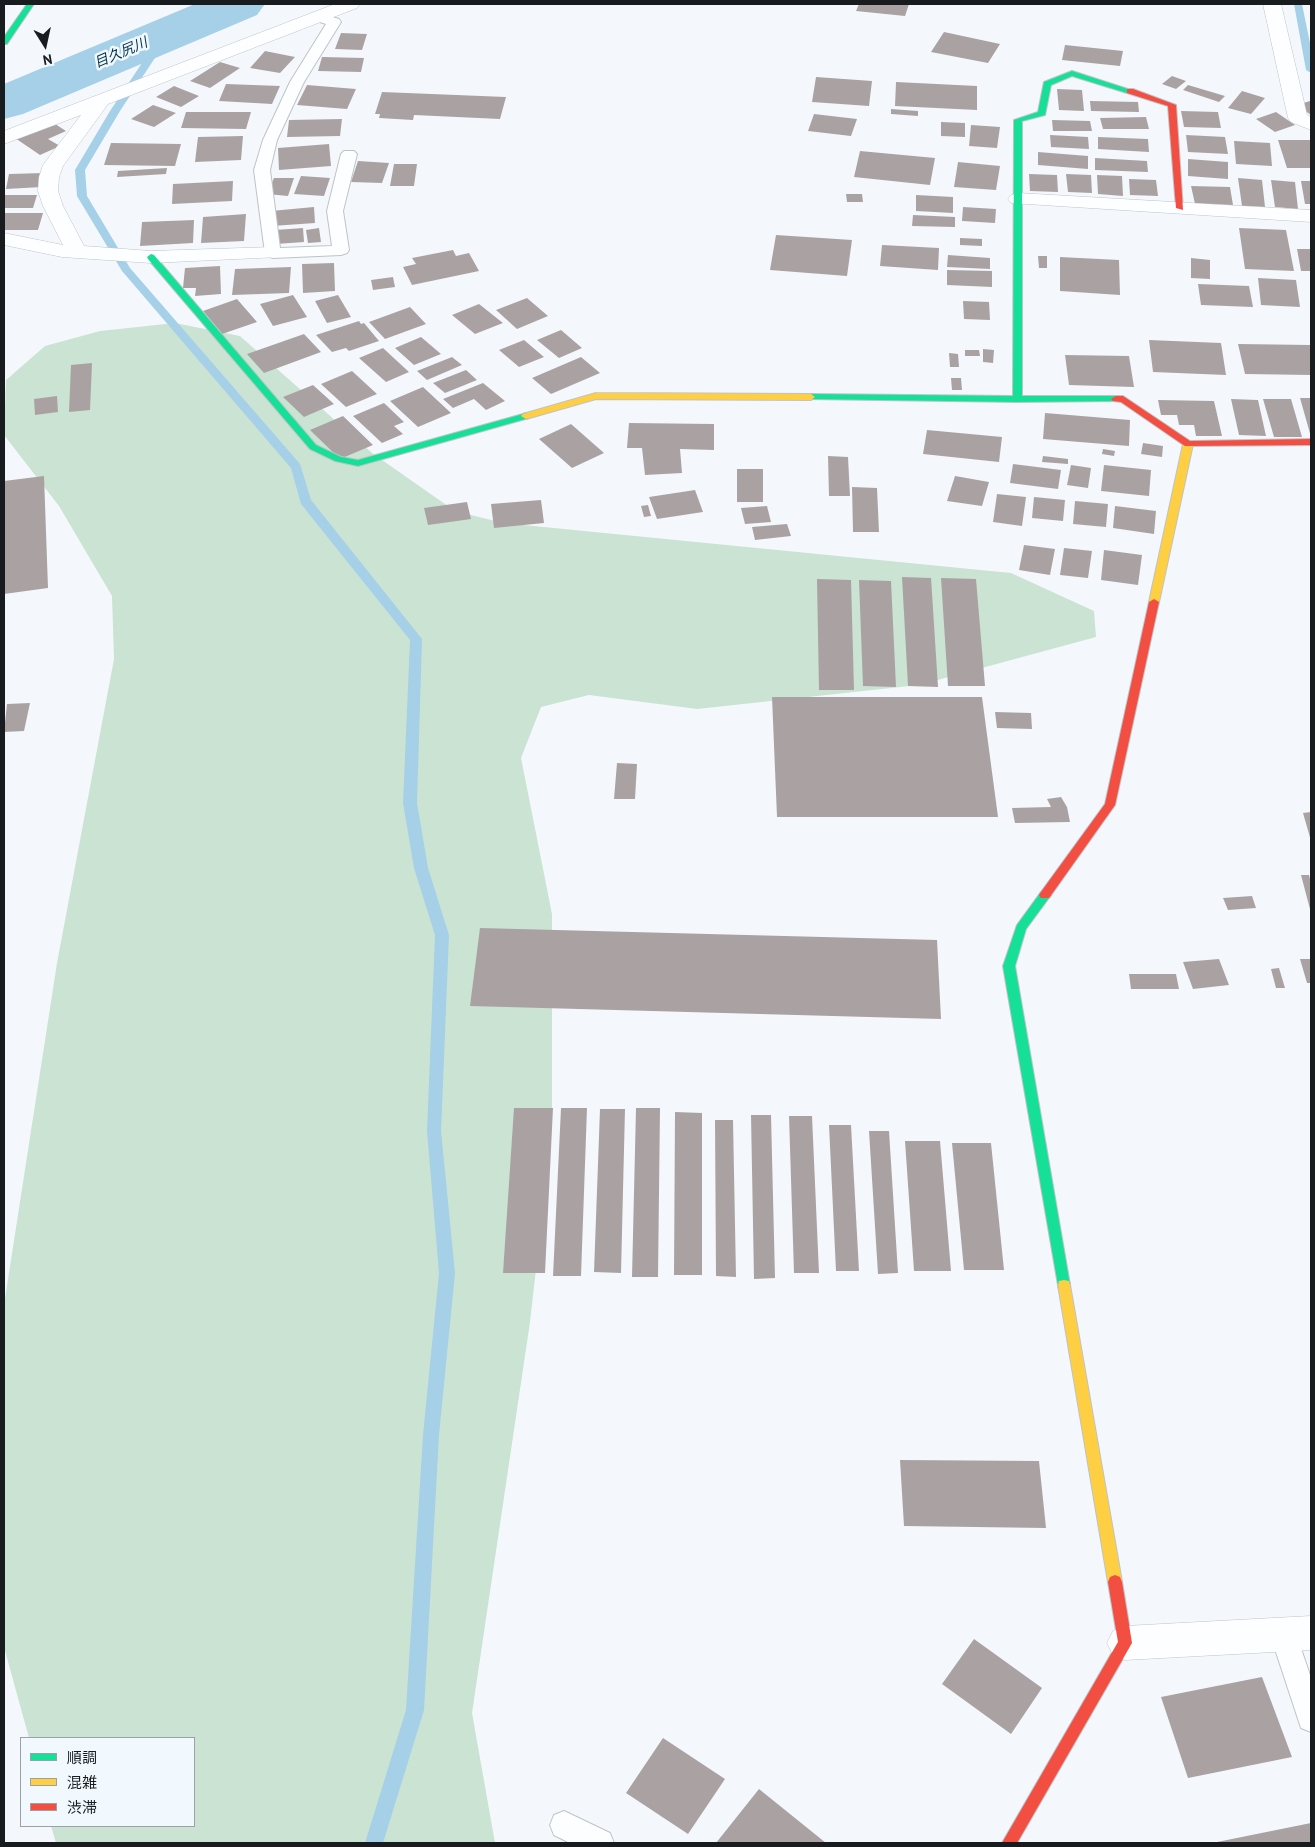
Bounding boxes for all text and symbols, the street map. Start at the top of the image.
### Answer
north arrow [20,20,70,70]
water label: 目久尻川 [92,34,150,72]
text: N [42,50,54,69]
legend [20,1737,195,1827]
text: 順調 [67,1748,97,1767]
text: 混雑 [67,1773,97,1792]
text: 渋滞 [67,1798,97,1817]

